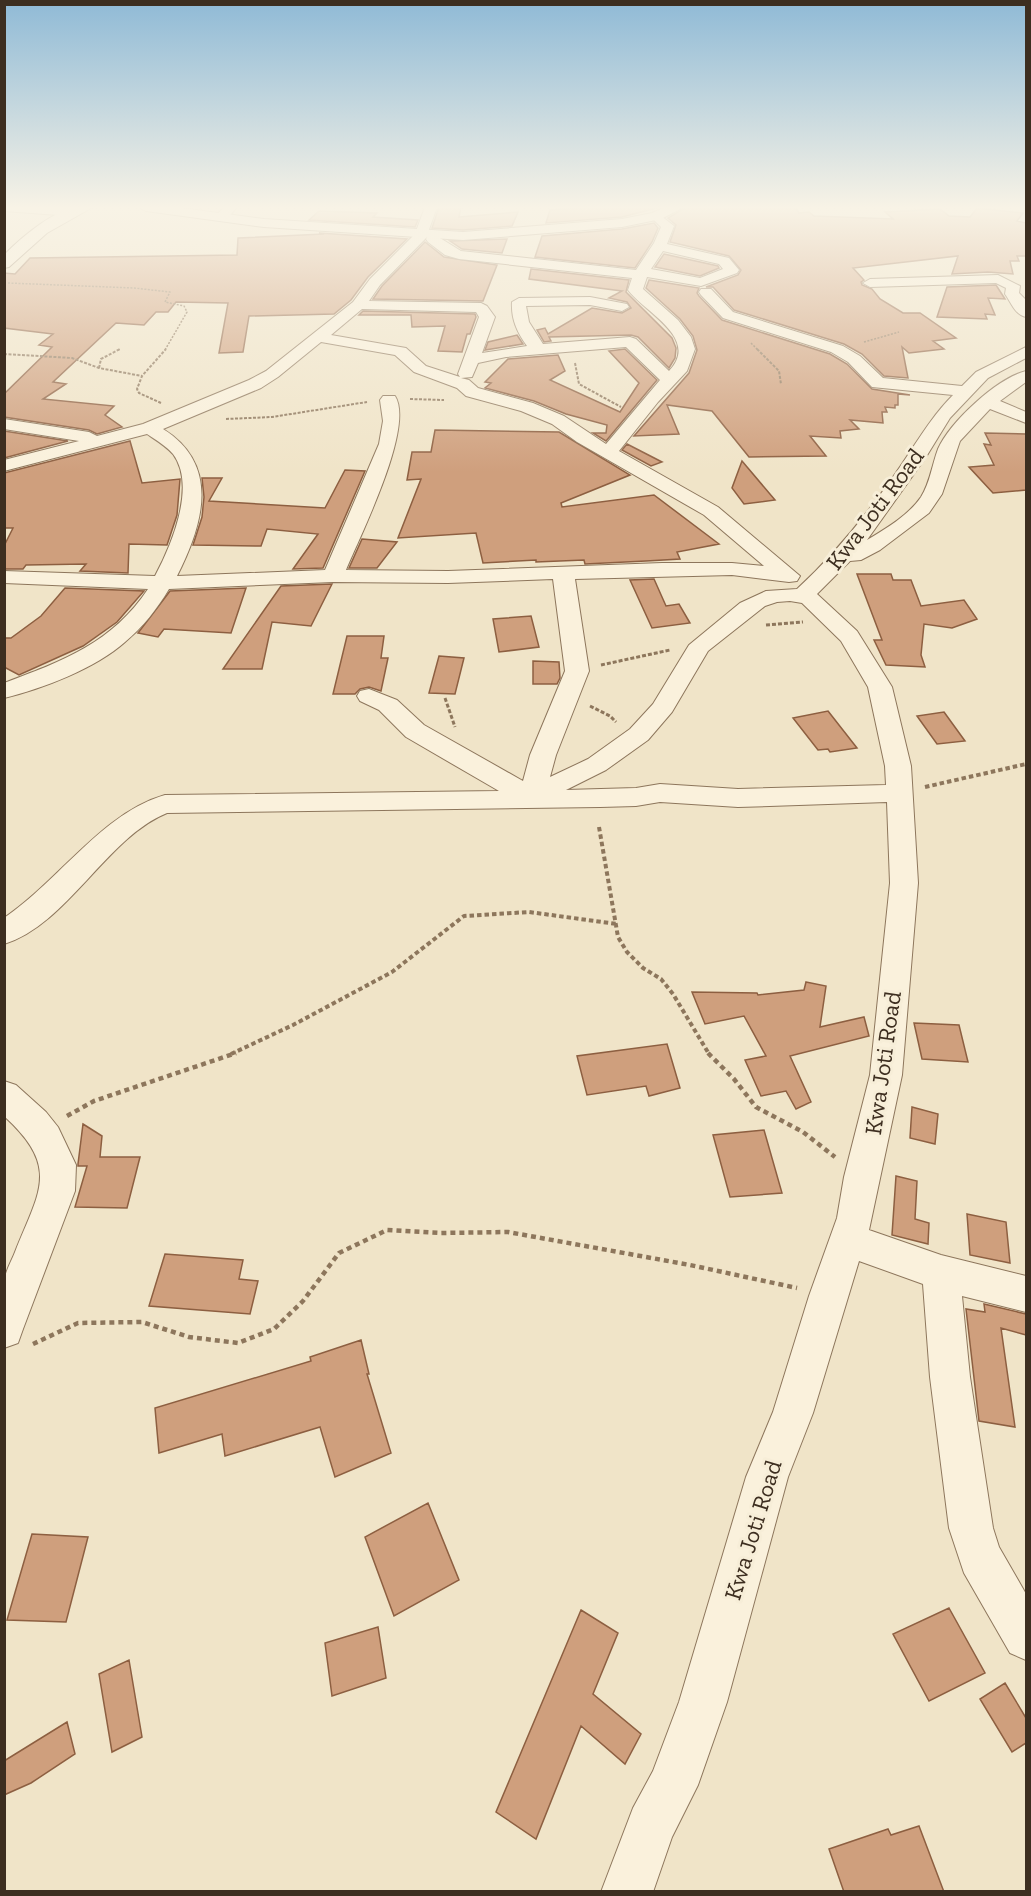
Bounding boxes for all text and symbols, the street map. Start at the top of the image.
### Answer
street label: Kwa Joti Road [819,442,930,575]
street label: Kwa Joti Road [858,989,907,1137]
street label: Kwa Joti Road [717,1456,788,1603]

